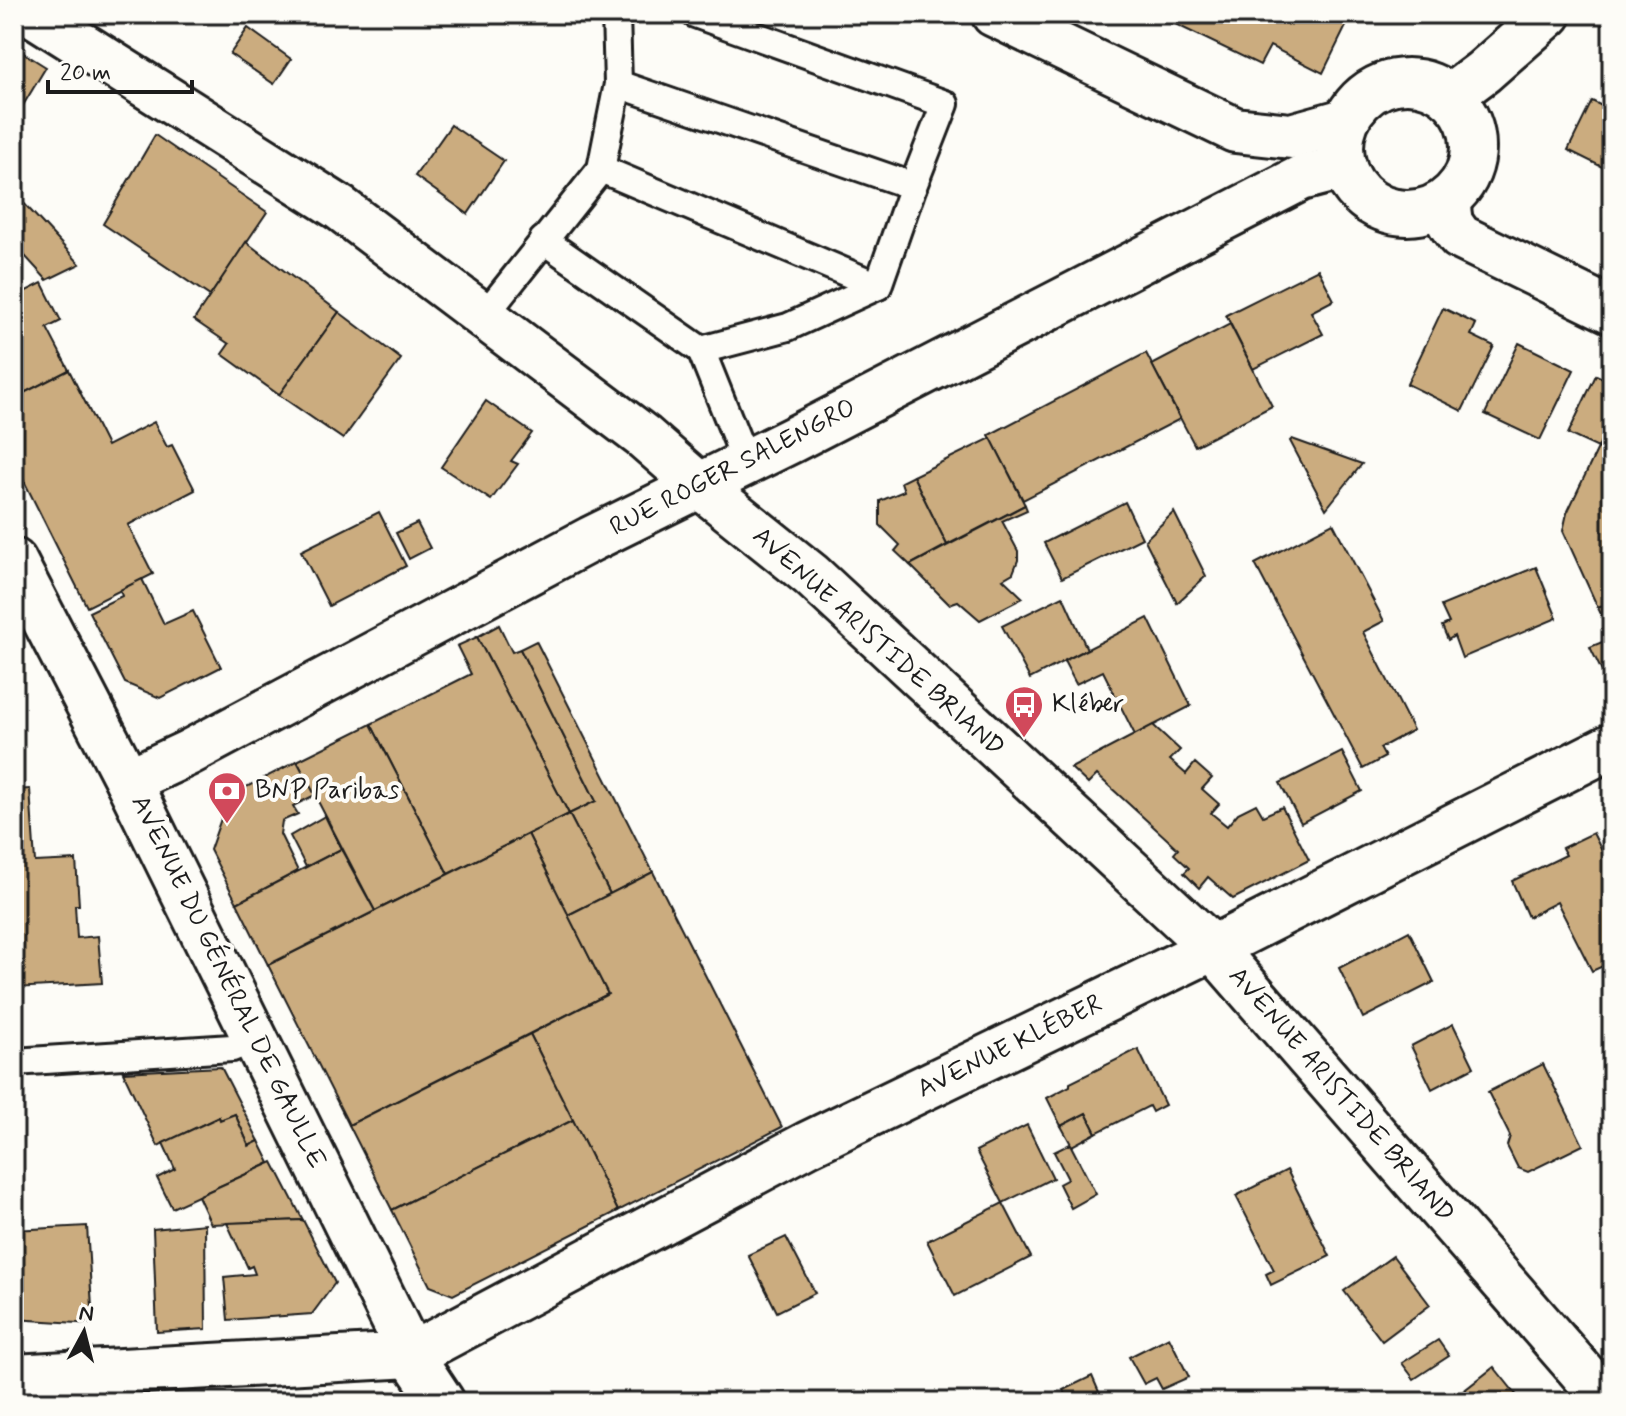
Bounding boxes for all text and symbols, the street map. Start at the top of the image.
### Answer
scale bar [48,44,192,94]
text: 20 m [60,58,111,89]
street label: RUE ROGER SALENGRO [604,391,862,545]
street label: AVENUE ARISTIDE BRIAND [745,520,1011,764]
bus stop icon: Kléber [1003,684,1045,739]
place label: Kléber [1052,688,1124,722]
bank icon: BNP Paribas [206,770,248,825]
place label: BNP Paribas [255,774,399,808]
street label: AVENUE DU GÉNÉRAL DE GAULLE [123,789,335,1174]
street label: AVENUE ARISTIDE BRIAND [1221,960,1461,1230]
street label: AVENUE KLÉBER [911,986,1108,1107]
north arrow [44,1292,124,1372]
text: N [77,1299,95,1329]

